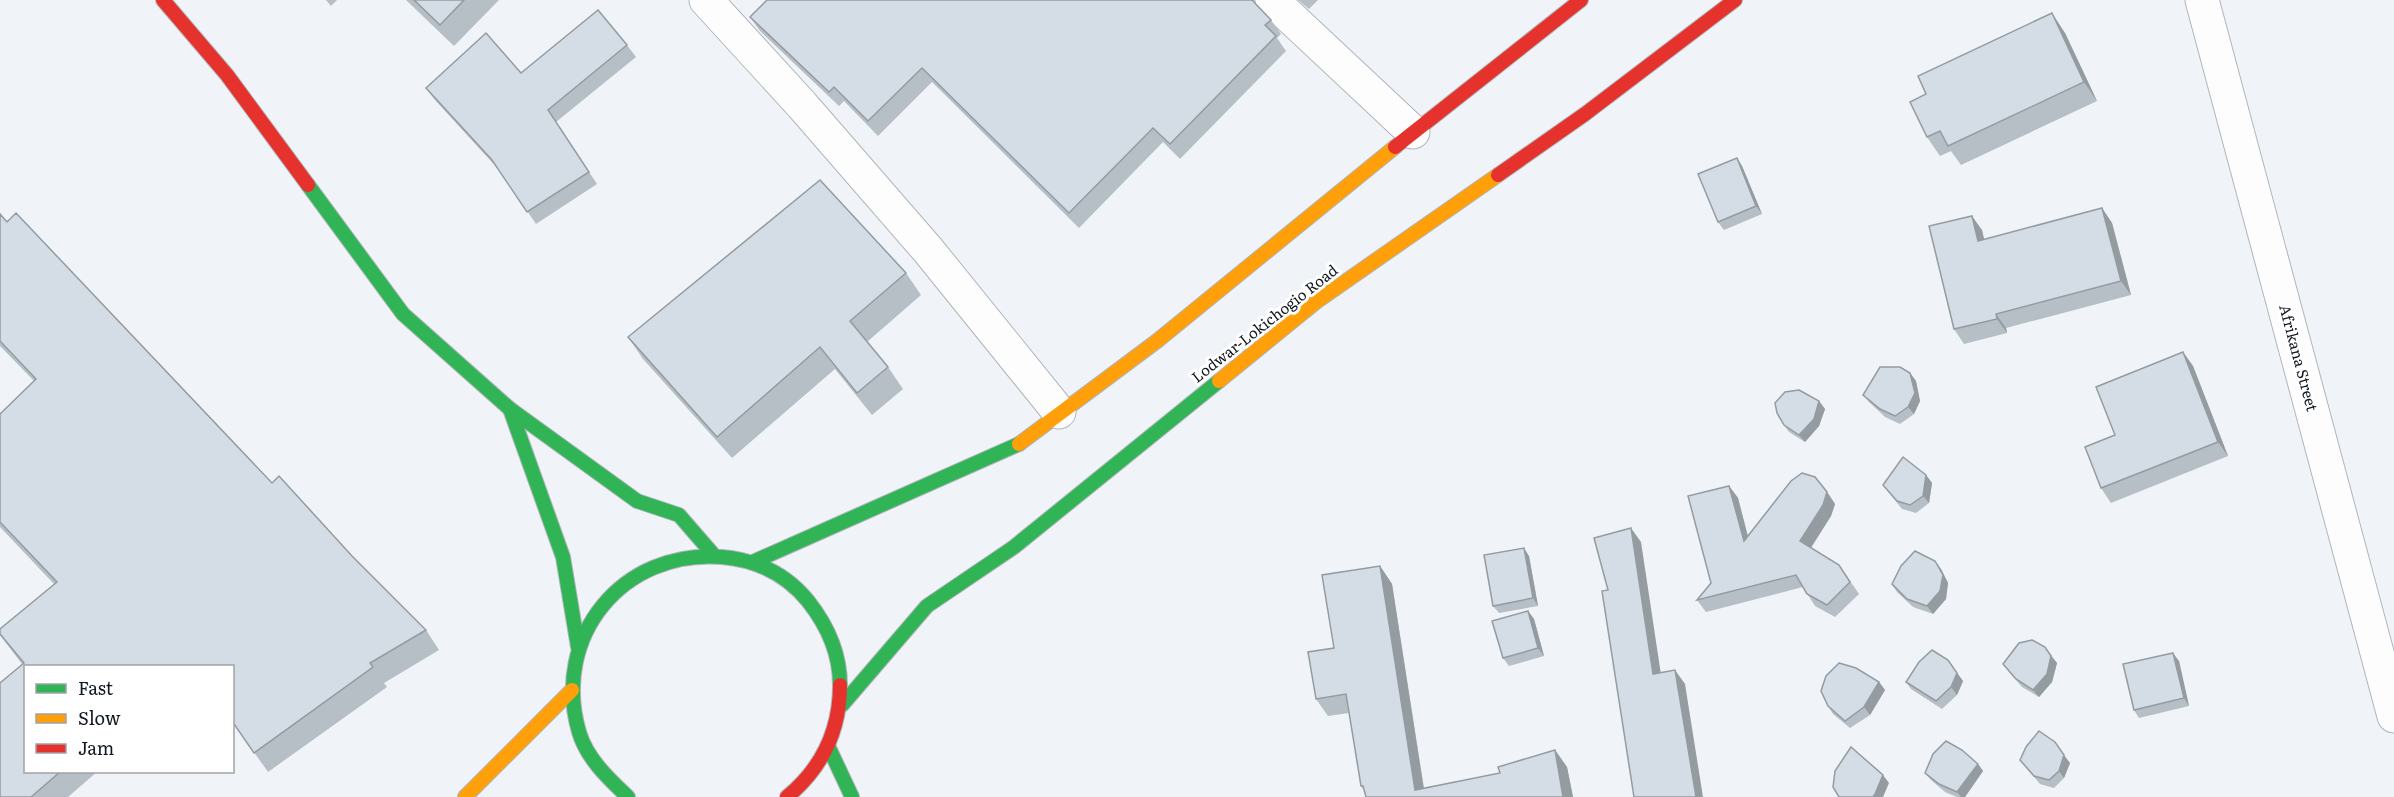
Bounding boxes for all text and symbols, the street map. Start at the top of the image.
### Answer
street label: Lodwar-Lokichogio Road [1186,258,1342,387]
street label: Afrikana Street [2274,302,2325,414]
legend [24,665,234,773]
text: Fast [78,674,114,701]
text: Slow [78,704,121,731]
text: Jam [78,734,114,761]

